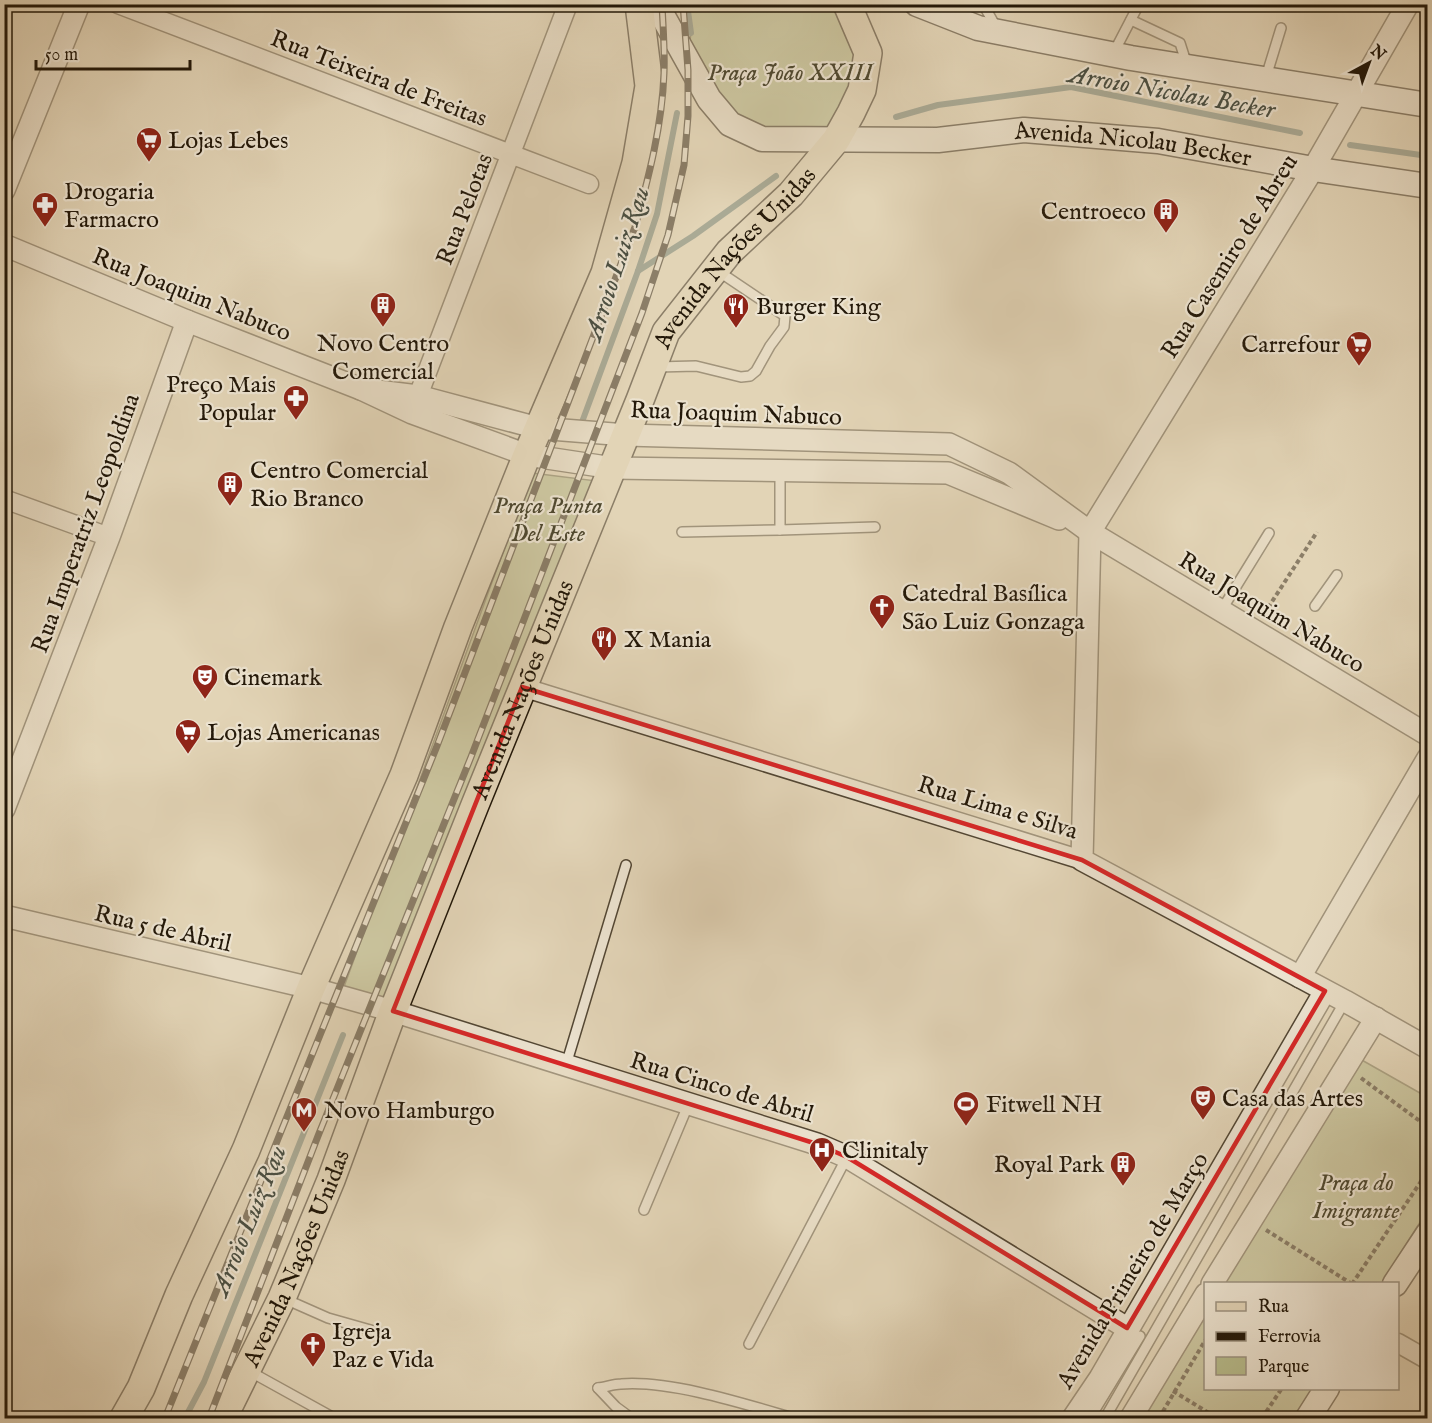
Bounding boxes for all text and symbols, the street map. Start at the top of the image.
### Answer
street label: Rua Teixeira de Freitas [266,24,491,135]
scale bar [36,33,190,71]
north arrow [1339,33,1399,93]
text: N [1365,40,1389,65]
text: 50 m [45,44,78,67]
park label: Praça João XXIII [707,58,875,89]
water label: Arroio Nicolau Becker [1063,58,1279,127]
street label: Avenida Nicolau Becker [1011,115,1254,175]
supermarket icon: Lojas Lebes [134,125,164,163]
place label: Lojas Lebes [168,126,288,157]
street label: Rua Pelotas [430,149,501,270]
street label: Rua Casemiro de Abreu [1155,149,1306,365]
street label: Avenida Nações Unidas [647,161,824,354]
place label: Drogaria Farmacro [64,177,159,236]
water label: Arroio Luiz Rau [576,182,658,347]
pharmacy icon: Drogaria Farmacro [30,190,60,228]
building icon: Centroeco [1151,196,1181,234]
place label: Centroeco [1041,197,1146,228]
street label: Rua Joaquim Nabuco [87,241,296,349]
building icon: Novo Centro Comercial [368,290,398,328]
restaurant icon: Burger King [721,291,751,329]
place label: Burger King [756,292,882,323]
place label: Novo Centro Comercial [317,329,449,388]
supermarket icon: Carrefour [1344,329,1374,367]
place label: Carrefour [1241,330,1340,361]
place label: Preço Mais Popular [166,370,276,429]
pharmacy icon: Preço Mais Popular [281,383,311,421]
street label: Rua Imperatriz Leopoldina [25,389,148,658]
street label: Rua Joaquim Nabuco [629,395,843,434]
place label: Centro Comercial Rio Branco [250,456,429,515]
building icon: Centro Comercial Rio Branco [215,469,245,507]
park label: Praça Punta Del Este [493,491,603,550]
street label: Rua Joaquim Nabuco [1172,545,1370,681]
street label: Avenida Nações Unidas [465,576,582,805]
place label: Catedral Basílica São Luiz Gonzaga [902,579,1085,638]
church icon: Catedral Basílica São Luiz Gonzaga [867,592,897,630]
restaurant icon: X Mania [589,624,619,662]
place label: X Mania [624,625,712,656]
theatre icon: Cinemark [190,662,220,700]
place label: Cinemark [224,663,322,694]
supermarket icon: Lojas Americanas [173,717,203,755]
place label: Lojas Americanas [207,718,380,749]
street label: Rua Lima e Silva [914,769,1082,848]
street label: Rua 5 de Abril [91,899,235,960]
street label: Rua Cinco de Abril [626,1046,818,1131]
theatre icon: Casa das Artes [1188,1083,1218,1121]
place label: Casa das Artes [1222,1084,1363,1115]
sports icon: Fitwell NH [951,1089,981,1127]
place label: Fitwell NH [986,1090,1102,1121]
metro station icon: Novo Hamburgo [289,1095,319,1133]
place label: Novo Hamburgo [324,1096,495,1127]
hospital icon: Clinitaly [807,1135,837,1173]
place label: Clinitaly [842,1136,928,1167]
water label: Arroio Luiz Rau [203,1140,295,1304]
street label: Avenida Nações Unidas [236,1146,358,1373]
street label: Avenida Primeiro de Março [1050,1147,1216,1396]
building icon: Royal Park [1108,1149,1138,1187]
place label: Royal Park [994,1150,1104,1181]
park label: Praça do Imigrante [1311,1168,1400,1227]
legend [1204,1282,1399,1390]
text: Rua [1258,1296,1289,1319]
place label: Igreja Paz e Vida [332,1317,435,1376]
text: Ferrovia [1258,1326,1321,1349]
church icon: Igreja Paz e Vida [298,1330,328,1368]
text: Parque [1258,1356,1309,1379]

